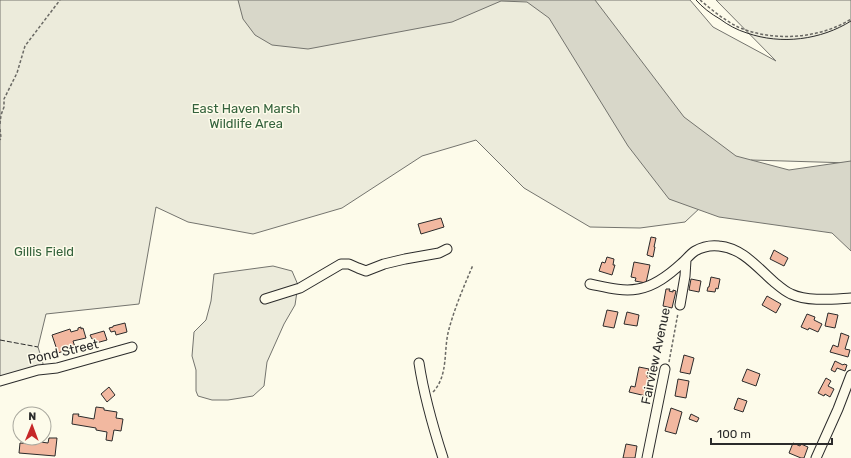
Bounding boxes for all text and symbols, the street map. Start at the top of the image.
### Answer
park label: East Haven Marsh Wildlife Area [192,101,300,131]
park label: Gillis Field [14,244,74,259]
street label: Fairview Avenue [638,306,673,406]
street label: Pond Street [26,336,100,367]
north arrow [12,406,52,446]
text: N [28,410,36,423]
scale bar [711,420,832,446]
text: 100 m [717,427,751,441]

